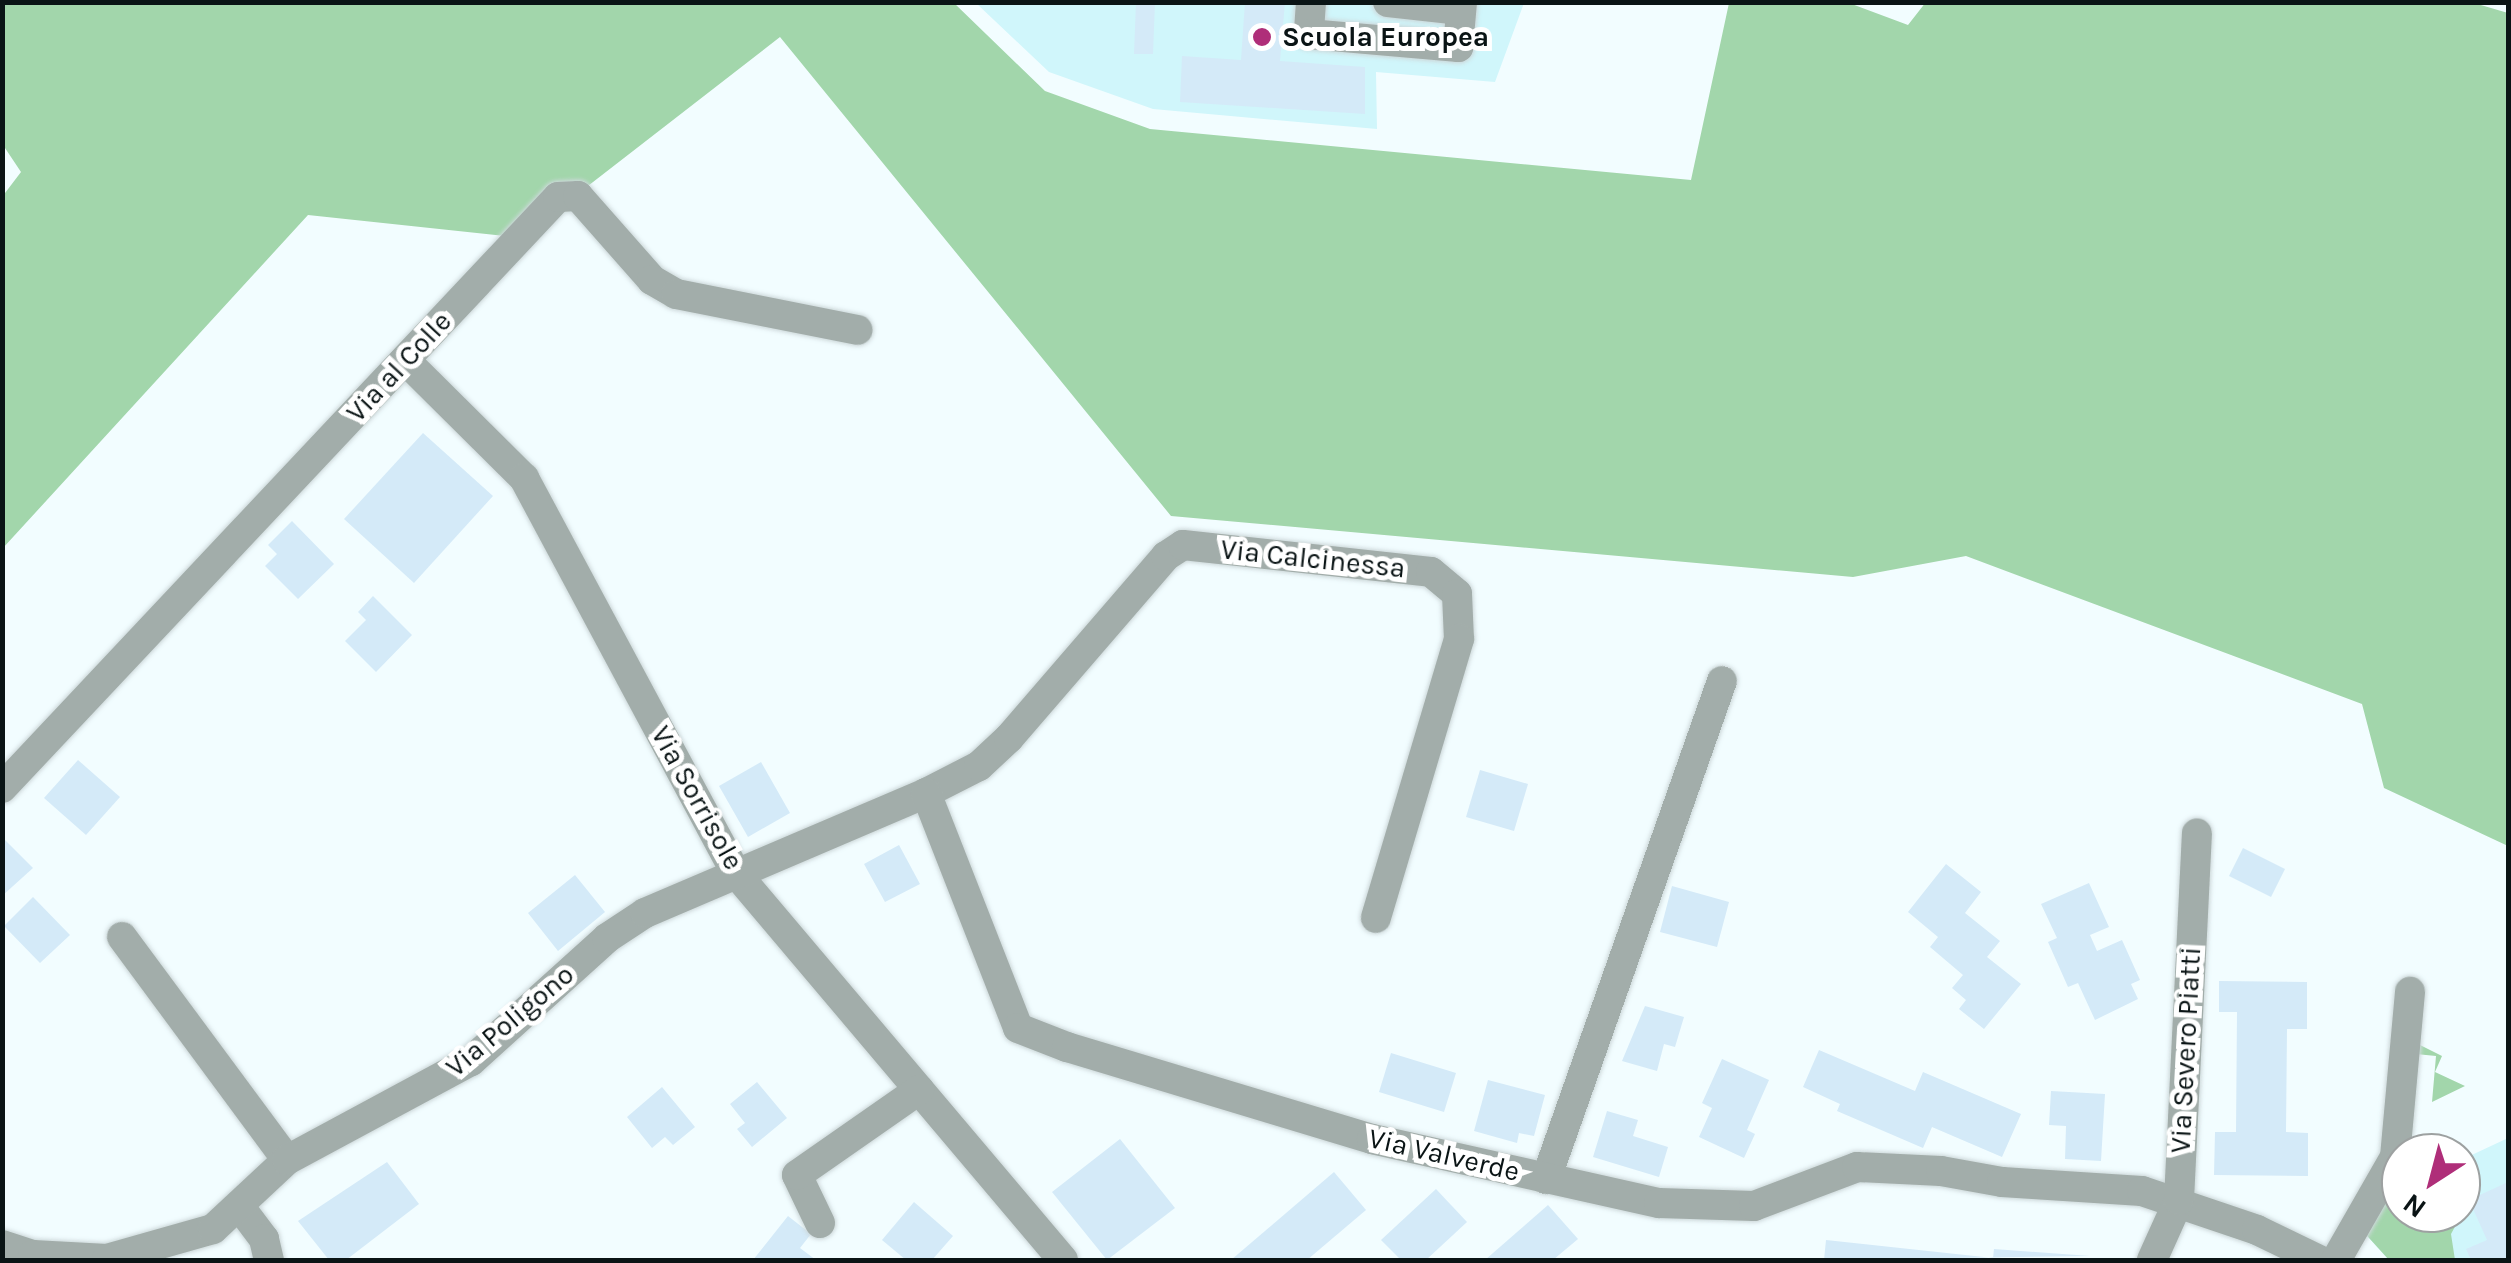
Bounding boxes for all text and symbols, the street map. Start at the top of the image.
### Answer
place label: Scuola Europea [1282,20,1489,54]
marker: Scuola Europea [1251,26,1273,48]
street label: Via al Colle [339,305,459,429]
street label: Via Calcinessa [1219,533,1407,585]
street label: Via Sorrisole [644,720,750,876]
street label: Via Severo Piatti [2164,946,2208,1154]
street label: Via Poligono [439,958,581,1084]
street label: Via Valverde [1365,1121,1523,1189]
north arrow [2381,1133,2481,1233]
text: N [2396,1187,2432,1225]

